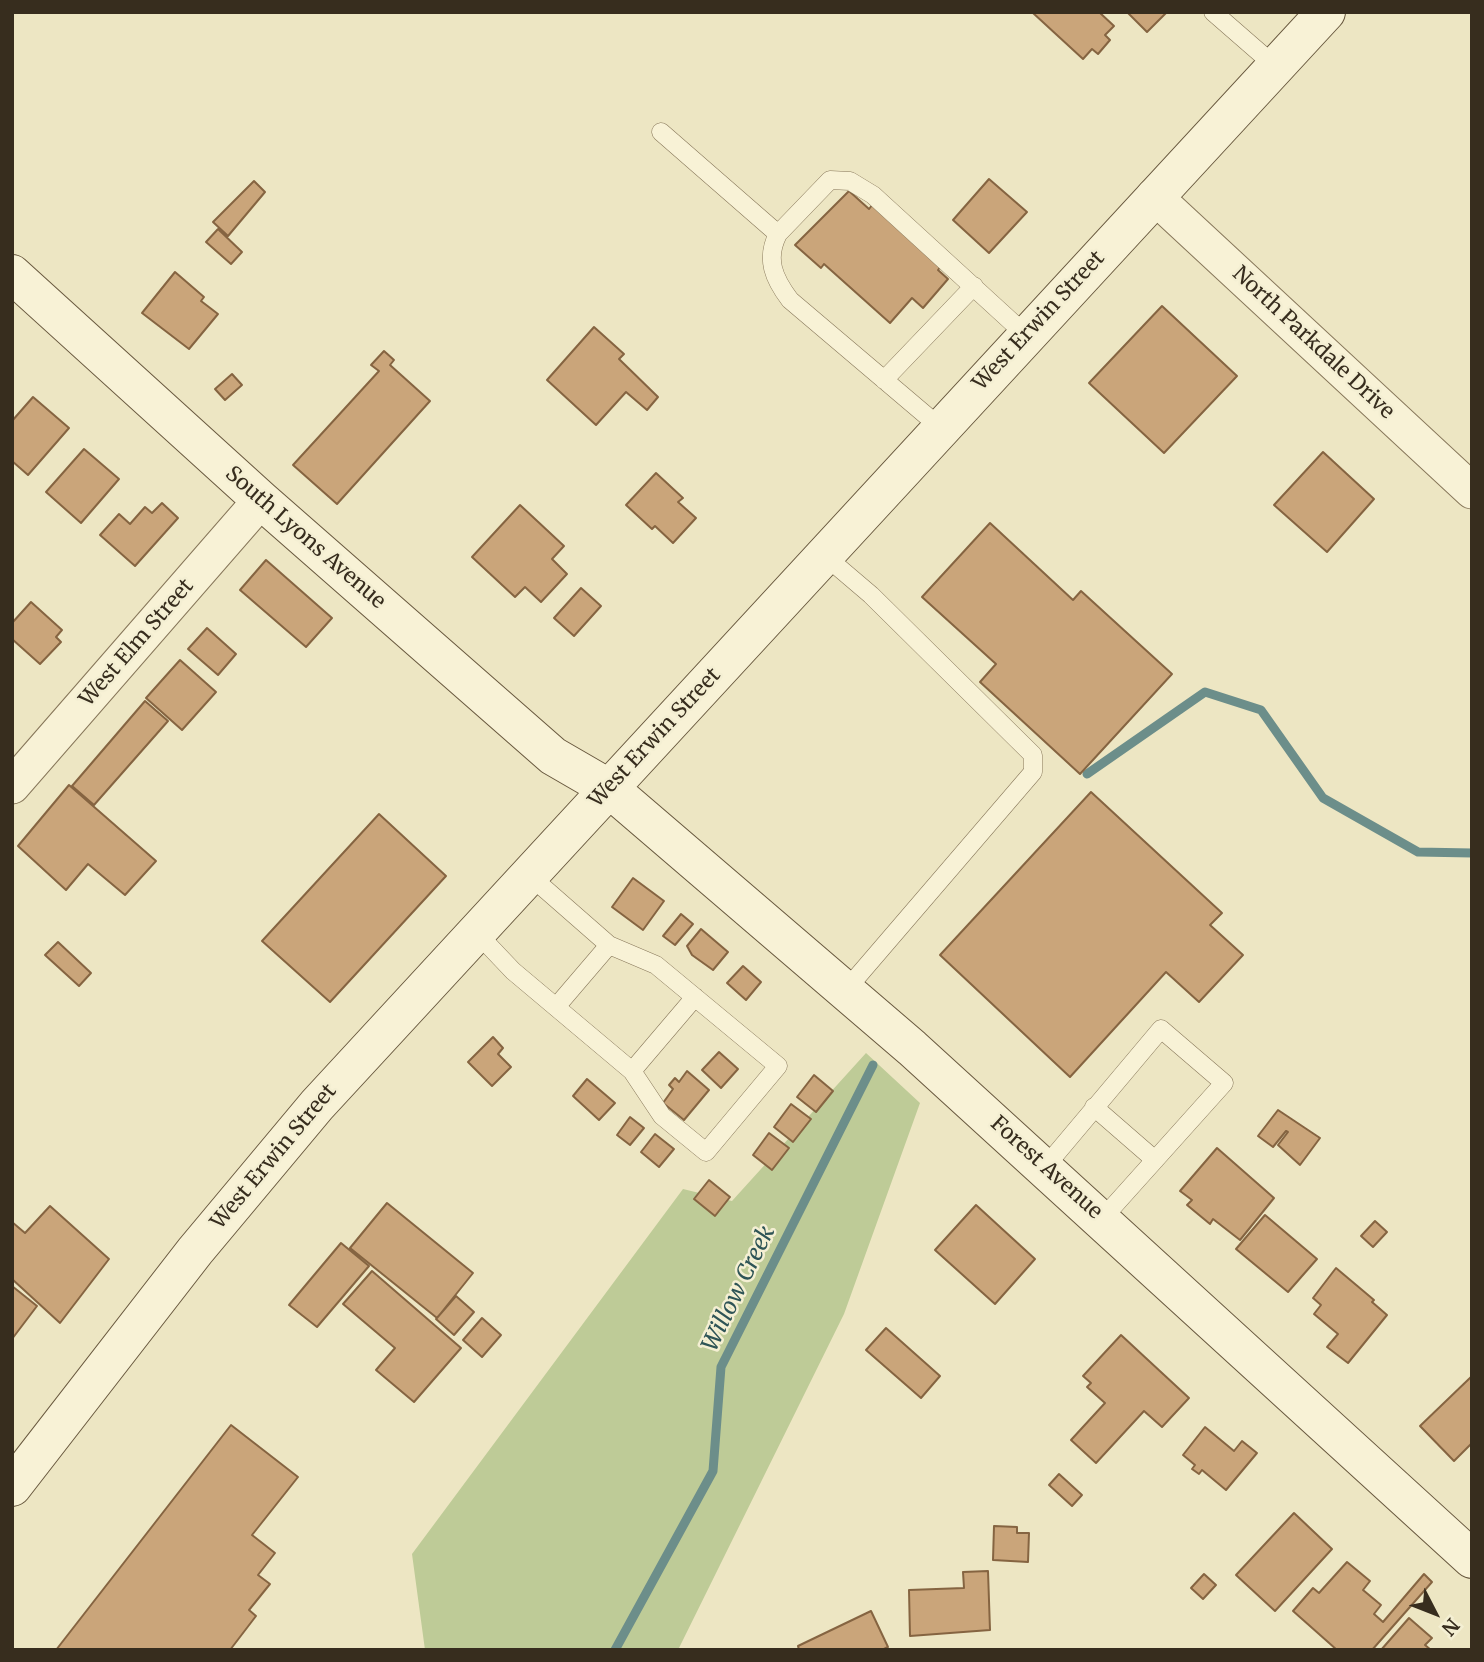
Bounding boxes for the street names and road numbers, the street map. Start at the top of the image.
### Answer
street label: West Erwin Street [968,246,1110,396]
street label: North Parkdale Drive [1227,261,1399,425]
street label: South Lyons Avenue [220,462,390,614]
street label: West Elm Street [75,574,199,712]
street label: West Erwin Street [584,663,726,813]
street label: West Erwin Street [206,1079,342,1235]
street label: Forest Avenue [985,1111,1107,1225]

